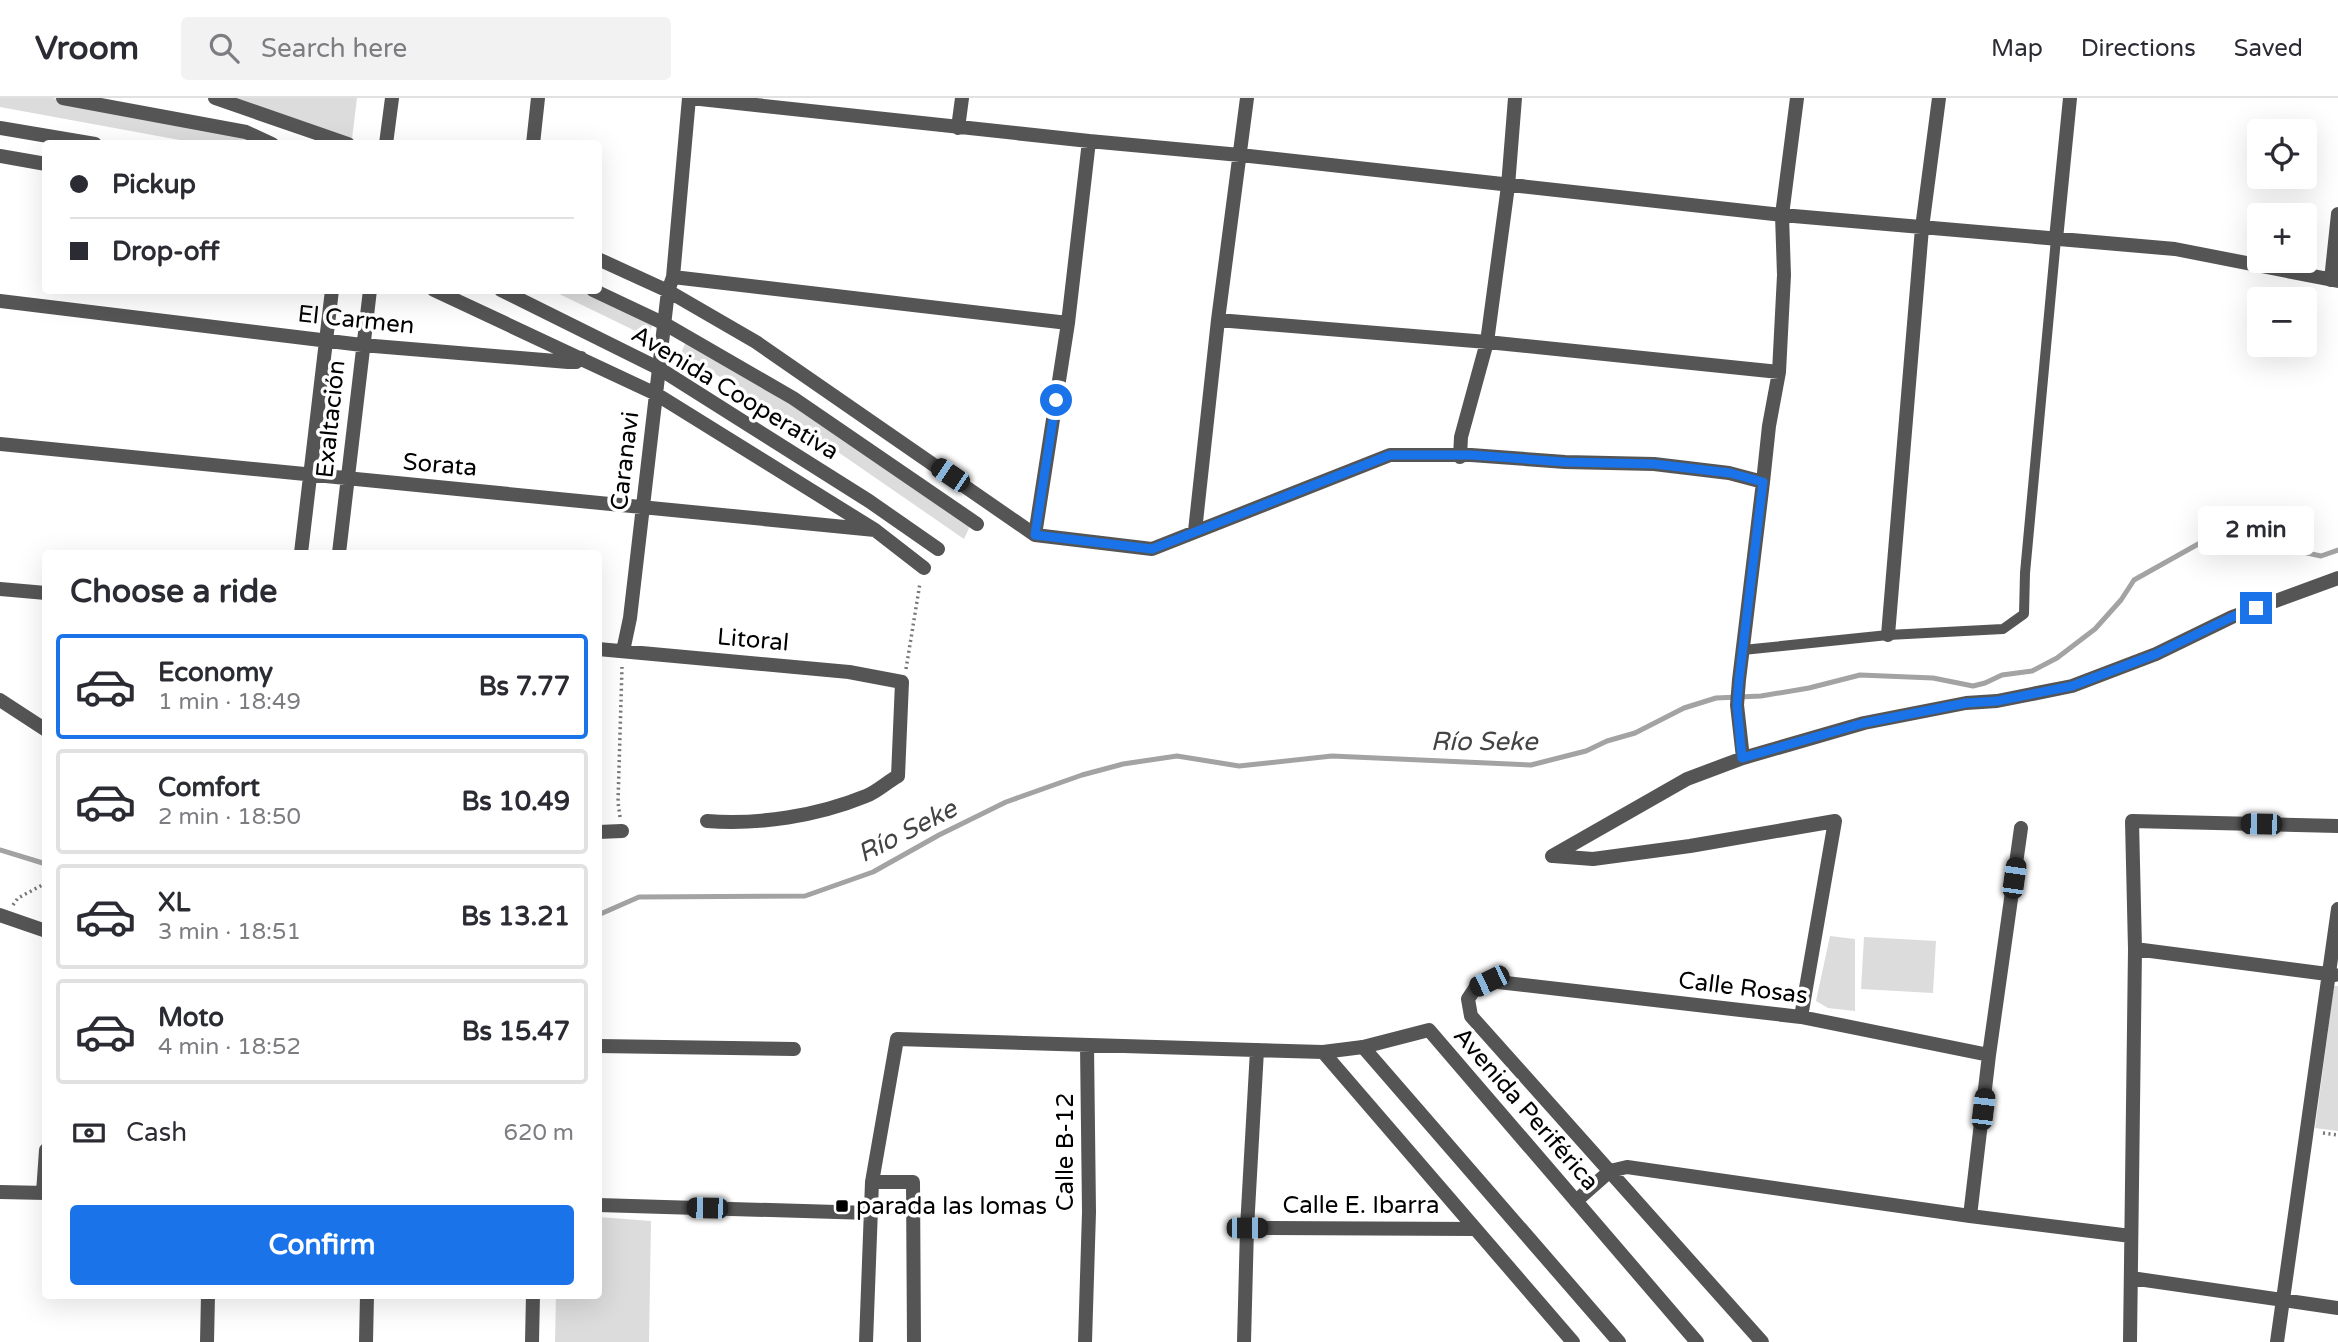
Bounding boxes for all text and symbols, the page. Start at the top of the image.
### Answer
search box [181,17,671,80]
text: Vroom [35,29,139,68]
icon: search [205,29,243,67]
text: Search here [261,33,407,64]
text: Map [1991,34,2043,63]
text: Directions [2081,34,2196,63]
text: Saved [2234,34,2303,63]
map controls [2247,119,2317,357]
button: locate [2247,119,2317,189]
text: Pickup [112,169,196,200]
button: + [2247,203,2317,273]
text: Drop-off [112,236,219,267]
button: − [2247,287,2317,357]
street label: El Carmen [296,299,416,341]
street label: Avenida Cooperativa [626,320,844,466]
street label: Exaltación [310,359,352,479]
route start [1040,384,1072,416]
street label: Caranavi [605,410,645,512]
street label: Sorata [402,447,478,483]
car [927,455,974,495]
callout: 2 min [2198,506,2314,556]
text: 2 min [2225,516,2287,544]
text: Choose a ride [70,573,277,611]
route end [2240,592,2272,624]
street label: Litoral [716,622,790,658]
icon: car [74,655,137,718]
text: Economy [158,657,273,688]
text: Bs 7.77 [479,671,570,702]
text: 1 min · 18:49 [158,688,301,716]
water label: Río Seke [1431,726,1539,757]
icon: car [74,770,137,833]
text: Comfort [158,772,260,803]
text: Bs 10.49 [461,786,570,817]
water label: Río Seke [852,792,963,869]
text: 2 min · 18:50 [158,803,301,831]
car [2240,813,2283,835]
car [2001,856,2028,900]
icon: car [74,885,137,948]
text: XL [158,887,190,918]
text: Bs 13.21 [461,901,570,932]
text: 3 min · 18:51 [158,918,301,946]
car [1466,962,1513,1000]
street label: Calle Rosas [1677,966,1809,1010]
icon: car [74,1000,137,1063]
text: Moto [158,1002,224,1033]
text: Bs 15.47 [462,1016,570,1047]
street label: Avenida Periférica [1447,1021,1605,1197]
text: 4 min · 18:52 [158,1033,301,1061]
car [1971,1087,1996,1131]
street label: Calle B-12 [1051,1093,1080,1211]
icon: cash [70,1114,108,1152]
text: Cash [126,1117,187,1148]
text: 620 m [504,1119,574,1147]
street label: Calle E. Ibarra [1283,1191,1439,1220]
place label: parada las lomas [856,1192,1047,1221]
car [686,1197,729,1219]
marker: parada las lomas [834,1198,850,1214]
button: Confirm [70,1205,574,1285]
car [1227,1218,1269,1239]

